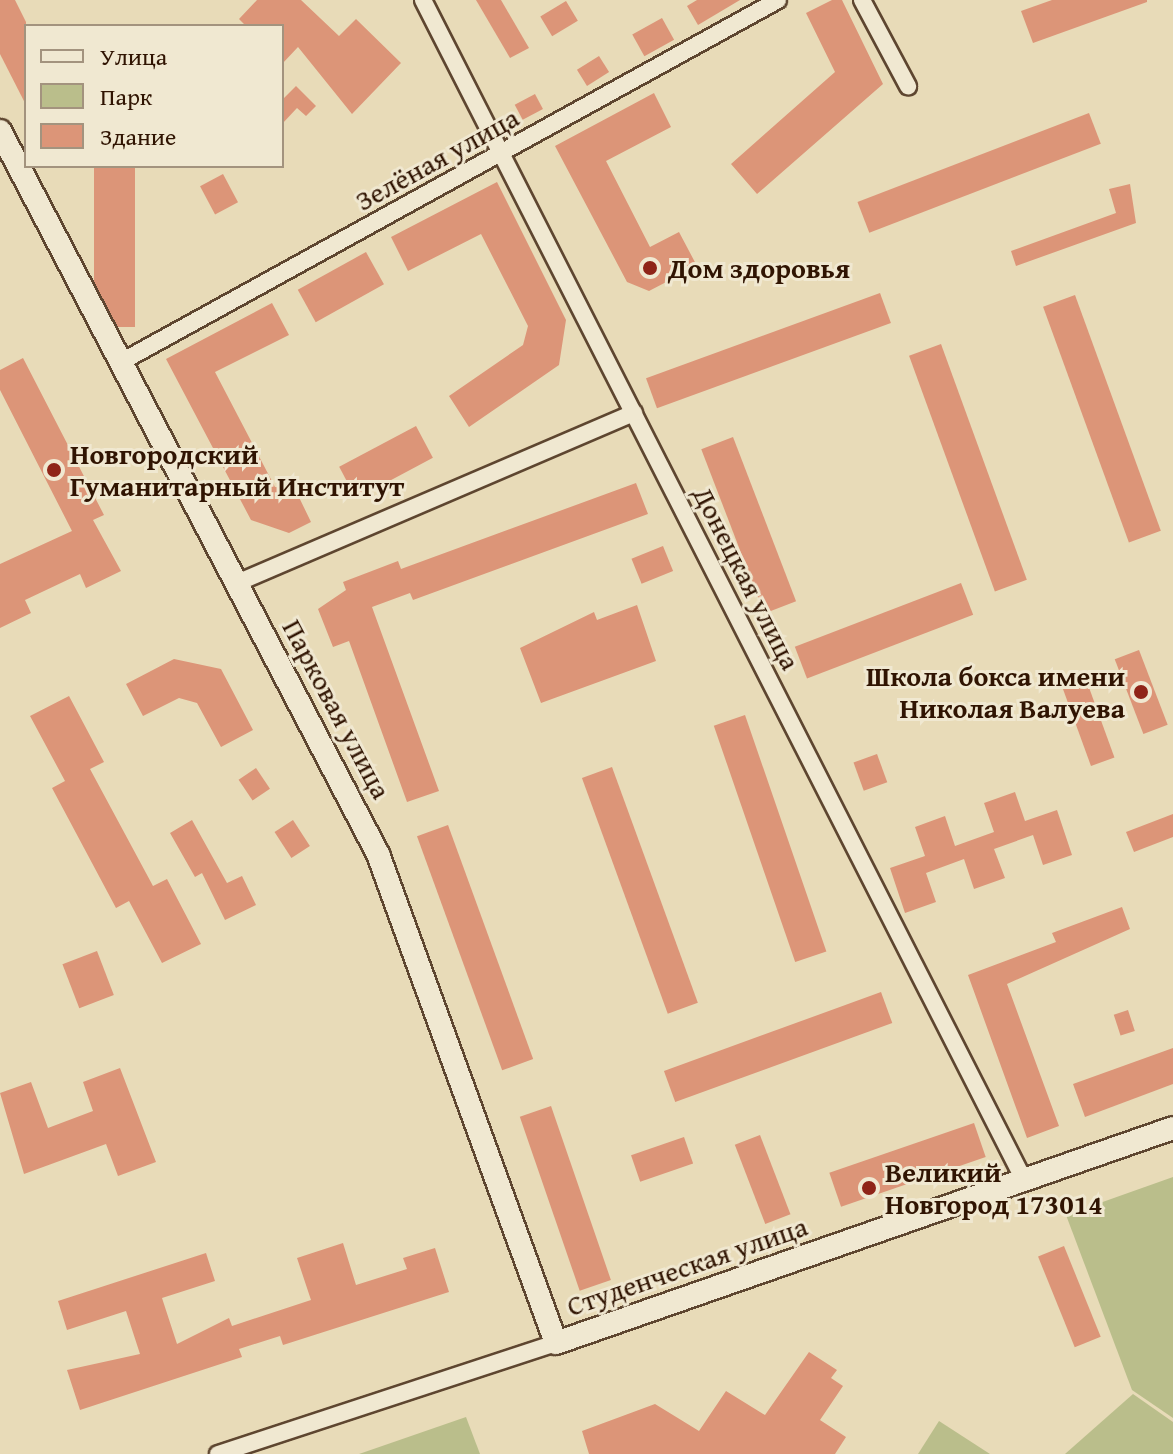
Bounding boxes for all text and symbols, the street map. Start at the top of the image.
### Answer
legend [24,24,284,168]
text: Улица [100,39,167,74]
text: Парк [100,79,152,114]
street label: Зелёная улица [349,100,525,218]
text: Здание [100,119,176,154]
place label: Дом здоровья [668,251,850,285]
marker: Дом здоровья [639,257,661,279]
place label: Новгородский Гуманитарный Институт [70,437,404,503]
marker: Новгородский Гуманитарный Институт [45,461,63,479]
street label: Донецкая улица [686,481,808,675]
street label: Парковая улица [276,614,398,804]
place label: Школа бокса имени Николая Валуева [866,659,1125,725]
marker: Школа бокса имени Николая Валуева [1132,683,1150,701]
place label: Великий Новгород 173014 [885,1155,1103,1221]
marker: Великий Новгород 173014 [860,1179,878,1197]
street label: Студенческая улица [562,1209,812,1323]

